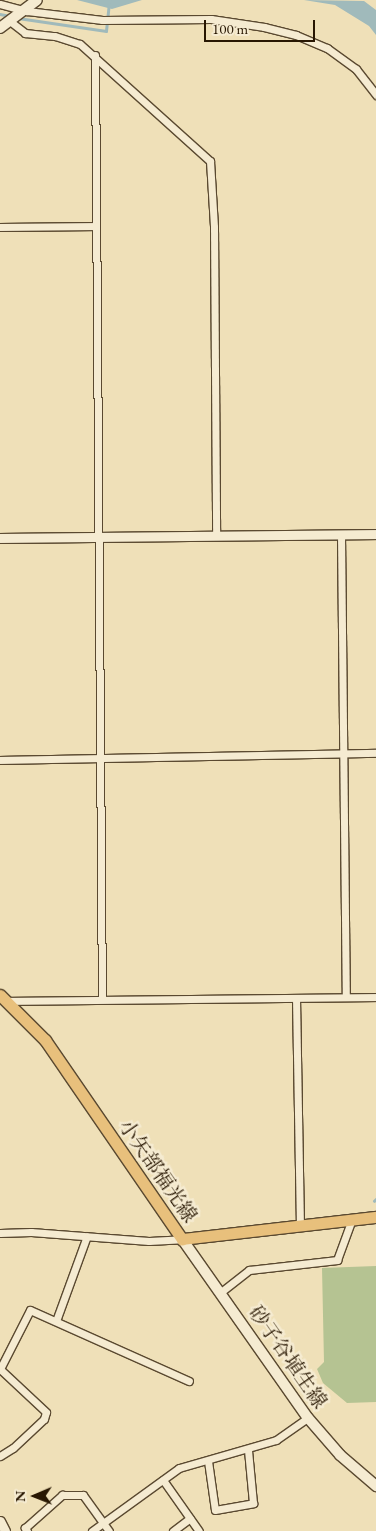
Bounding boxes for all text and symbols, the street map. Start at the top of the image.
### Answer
scale bar [206,10,317,42]
text: 100 m [212,19,248,38]
street label: 小矢部福光線 [114,1115,202,1227]
street label: 砂子谷埴生線 [244,1301,332,1413]
north arrow [10,1471,60,1521]
text: N [11,1490,29,1502]

